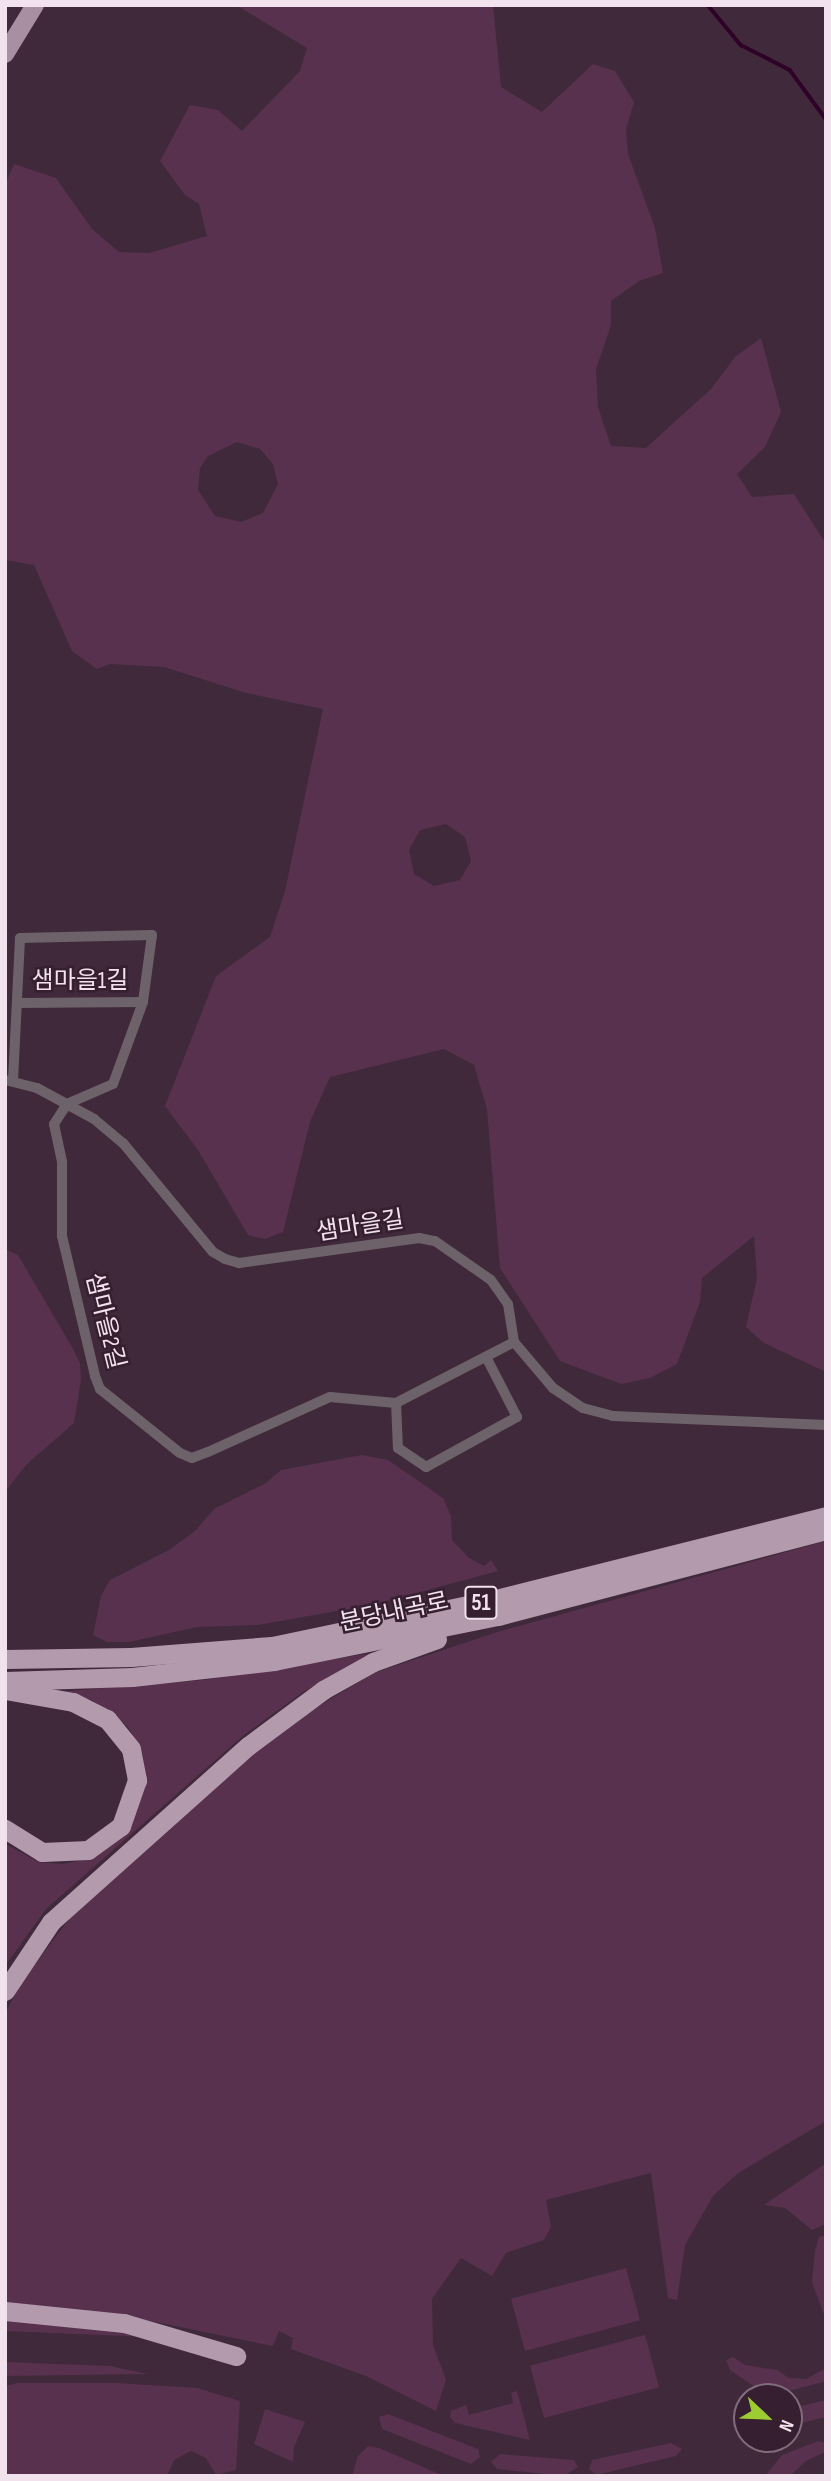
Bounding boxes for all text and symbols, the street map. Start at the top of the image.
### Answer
street label: 샘마을1길 [32,967,128,995]
street label: 샘마을길 [314,1205,406,1247]
street label: 샘마을2길 [79,1270,131,1372]
road number: 51 [463,1584,498,1622]
street label: 분당내곡로 [337,1586,451,1638]
north arrow [733,2383,803,2453]
text: N [773,2416,799,2435]

